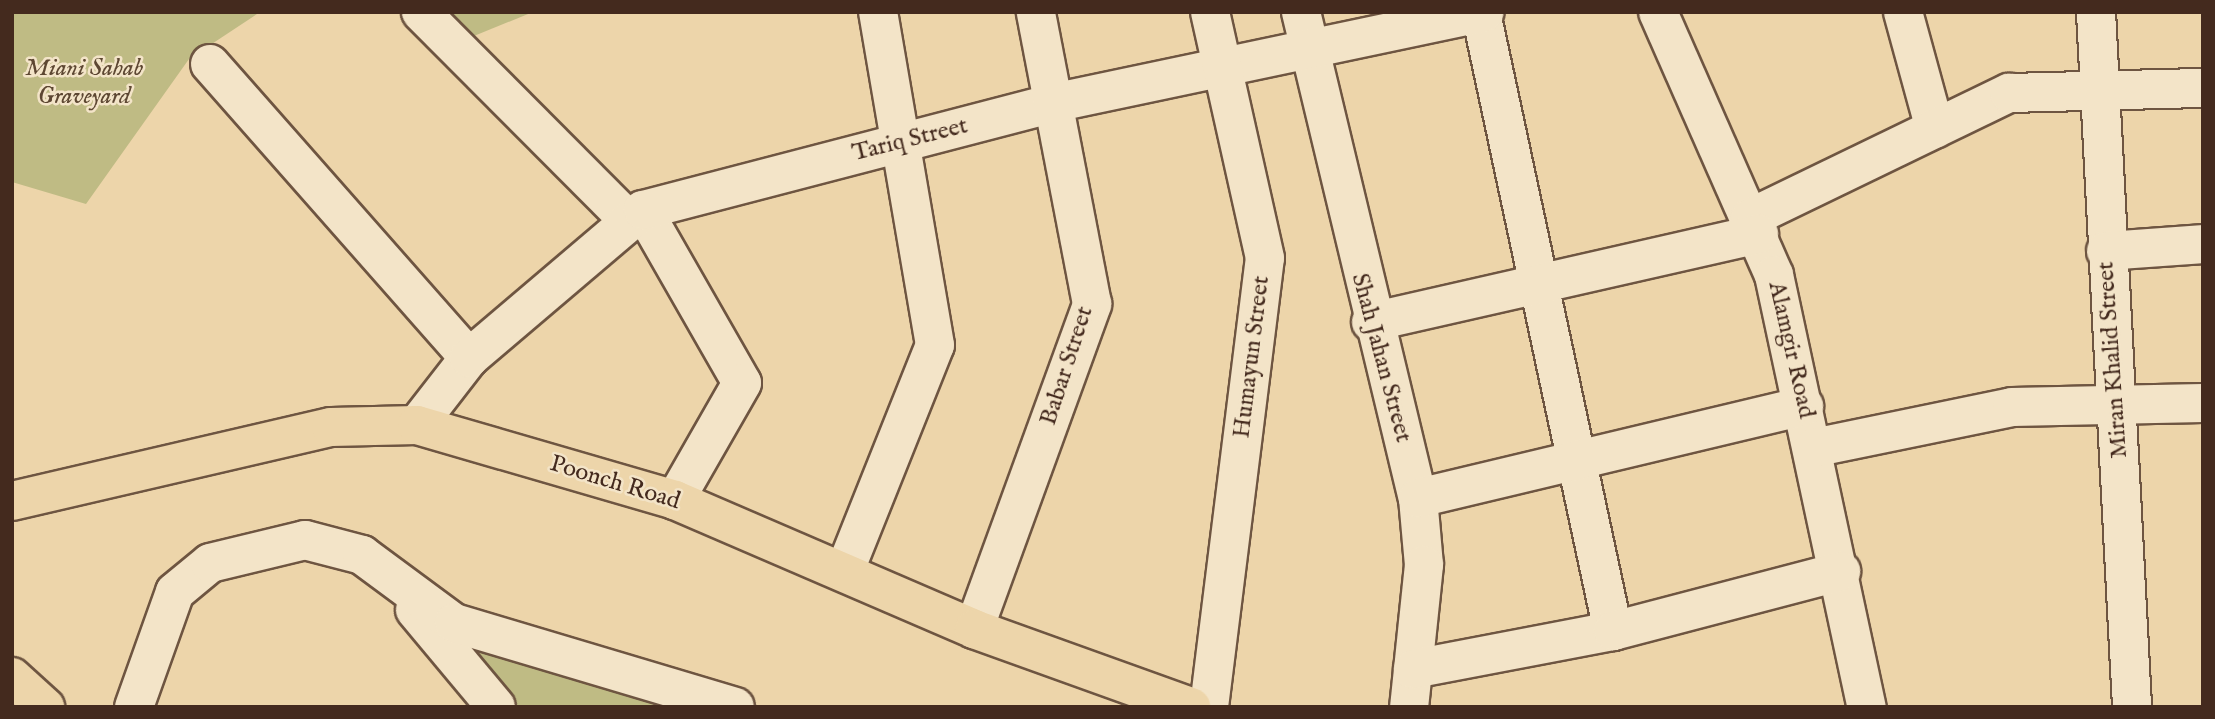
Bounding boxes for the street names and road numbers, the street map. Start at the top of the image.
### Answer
street label: Tariq Street [849,112,971,168]
street label: Miran Khalid Street [2092,261,2134,459]
street label: Shah Jahan Street [1345,270,1417,446]
street label: Humayun Street [1228,274,1276,440]
street label: Alamgir Road [1761,279,1821,421]
street label: Babar Street [1034,303,1100,429]
street label: Poonch Road [546,450,684,516]

